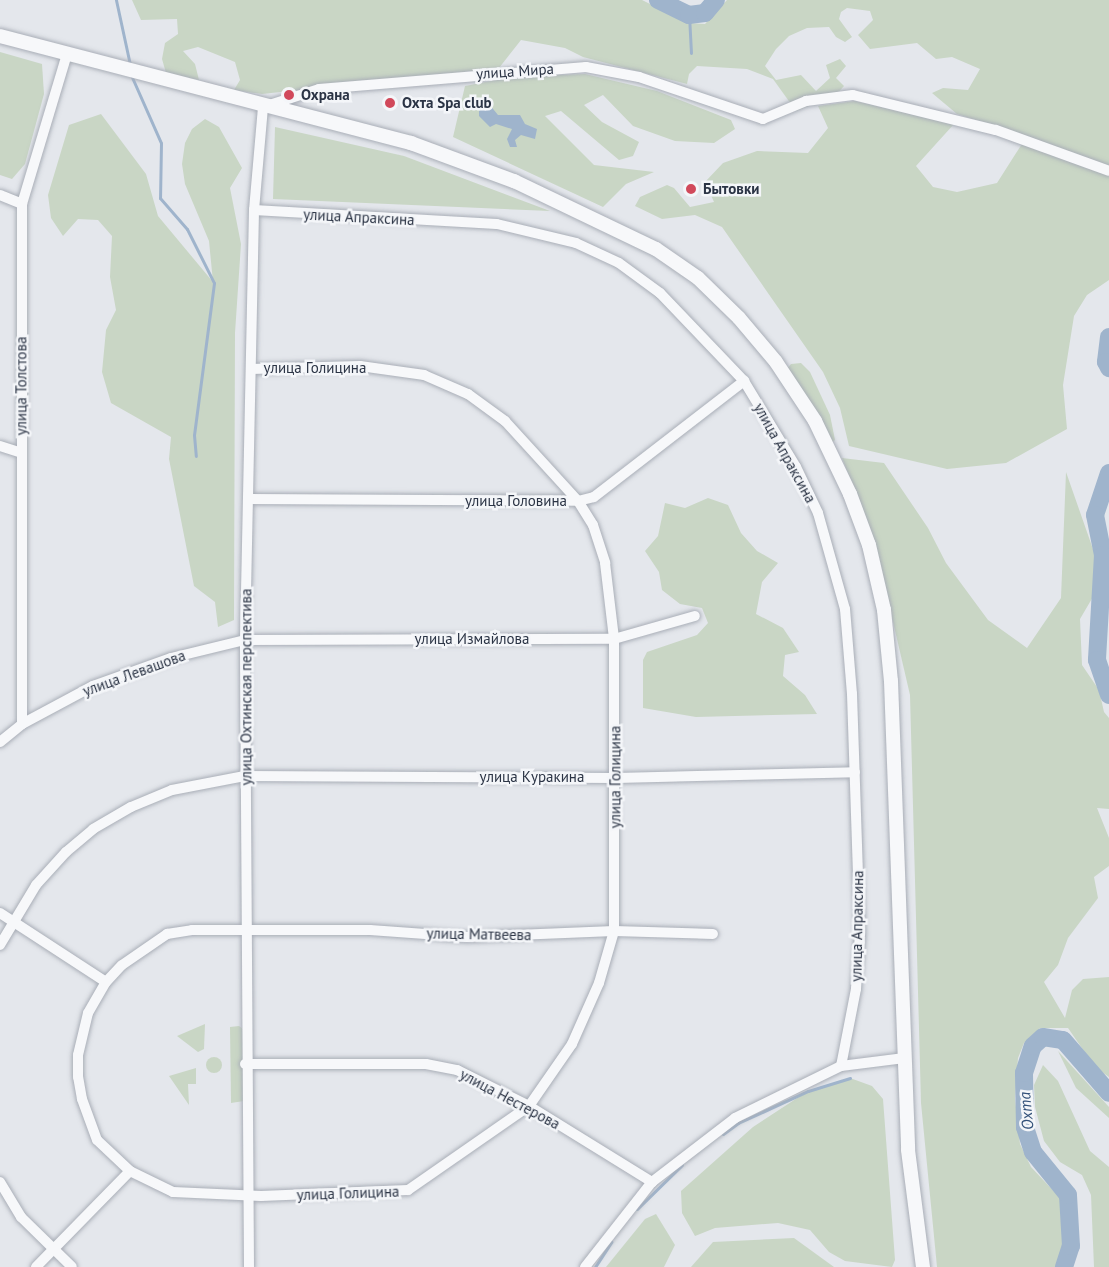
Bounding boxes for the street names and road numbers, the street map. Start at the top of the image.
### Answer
street label: улица Мира [476,59,554,83]
street label: улица Апраксина [303,205,415,229]
street label: улица Толстова [12,336,30,436]
street label: улица Голицина [264,359,366,377]
street label: улица Апраксина [750,400,820,506]
street label: улица Головина [465,492,567,510]
street label: улица Охтинская перспектива [237,589,255,785]
street label: улица Измайлова [415,630,529,648]
street label: улица Левашова [80,646,188,700]
street label: улица Голицина [606,726,624,828]
street label: улица Куракина [480,768,584,786]
street label: улица Апраксина [847,870,867,982]
street label: улица Матвеева [426,924,532,944]
street label: улица Нестерова [457,1065,563,1133]
street label: улица Голицина [296,1182,400,1204]

